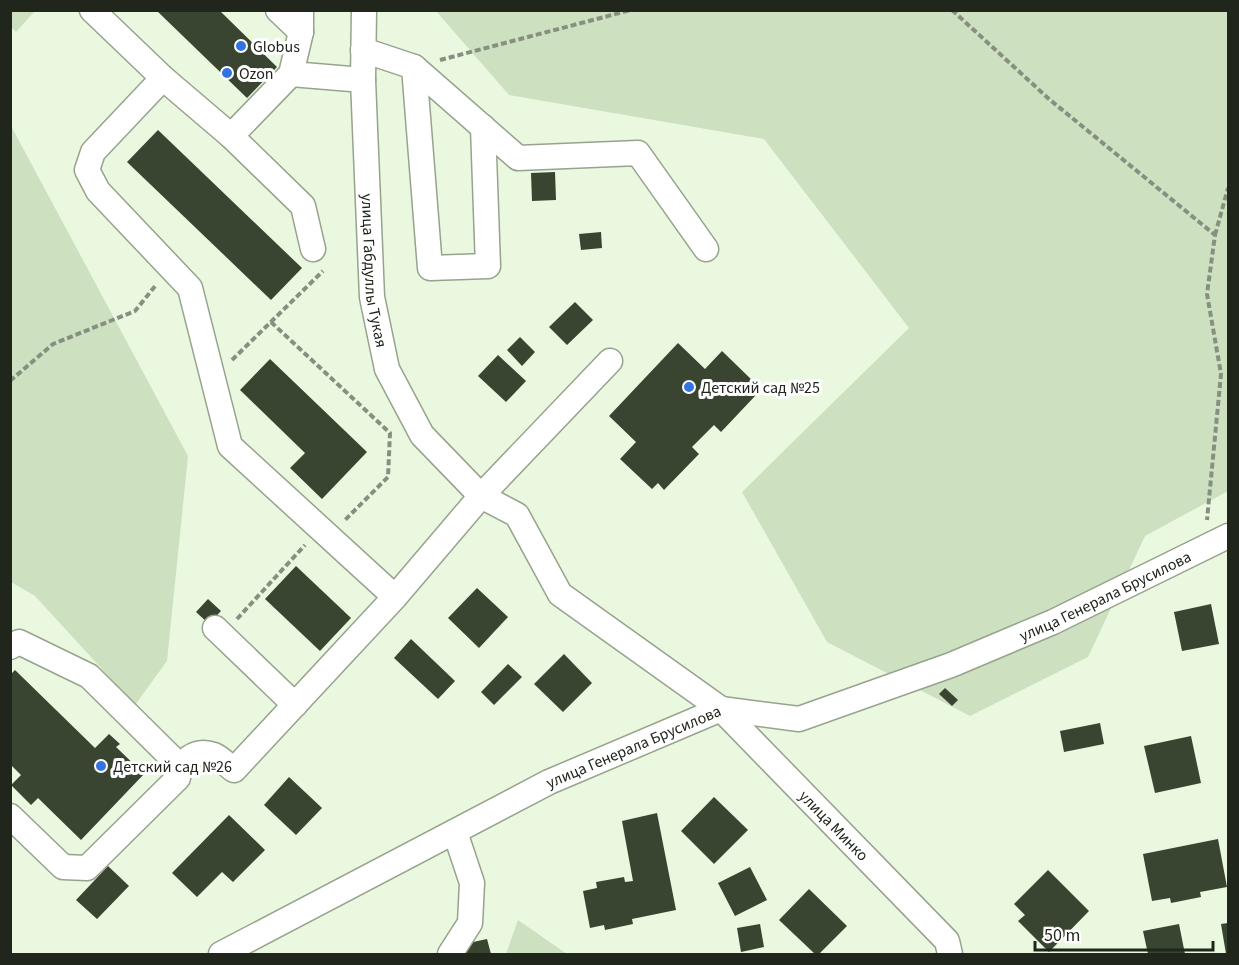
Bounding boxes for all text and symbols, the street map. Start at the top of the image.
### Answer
place label: Globus [253,36,300,58]
marker: Globus [234,39,248,53]
place label: Ozon [239,63,274,85]
marker: Ozon [220,66,234,80]
street label: улица Габдуллы Тукая [356,193,392,350]
place label: Детский сад №25 [701,377,820,399]
marker: Детский сад №25 [682,380,696,394]
street label: улица Генерала Брусилова [1016,546,1195,647]
street label: улица Генерала Брусилова [543,700,725,794]
place label: Детский сад №26 [113,756,232,778]
marker: Детский сад №26 [94,759,108,773]
street label: улица Минко [794,786,873,866]
scale bar [1035,914,1214,952]
text: 50 m [1044,923,1080,948]

